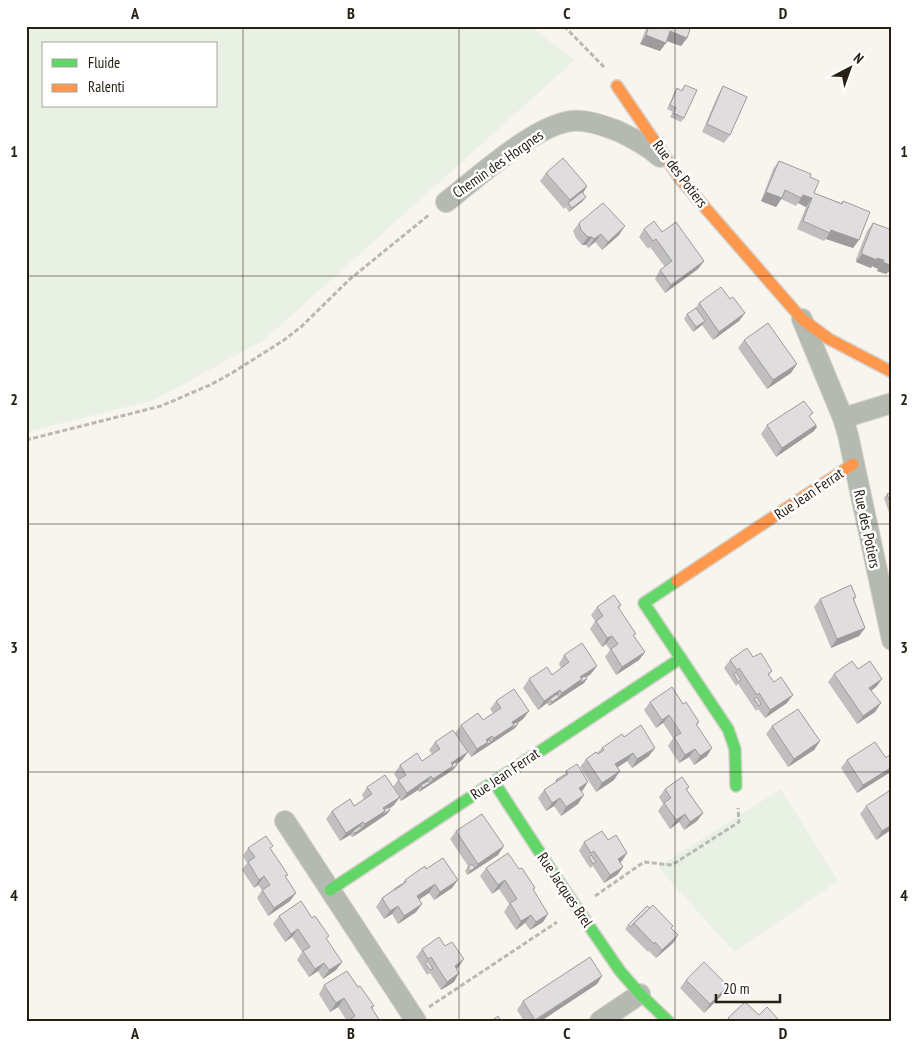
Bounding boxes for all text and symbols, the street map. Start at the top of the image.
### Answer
text: A [130,3,140,23]
text: B [347,3,355,23]
text: C [563,3,571,23]
text: D [779,3,788,23]
legend [42,42,218,108]
north arrow [826,42,876,92]
text: N [850,49,867,67]
text: Fluide [88,53,120,72]
text: Ralenti [88,77,125,96]
street label: Chemin des Horgnes [449,125,547,202]
street label: Rue des Potiers [649,136,712,211]
text: 1 [10,141,18,161]
text: 1 [900,141,908,161]
text: 2 [10,389,18,409]
text: 2 [900,389,908,409]
street label: Rue Jean Ferrat [770,464,847,524]
street label: Rue des Potiers [850,488,885,570]
text: 3 [10,637,18,657]
text: 3 [900,637,908,657]
street label: Rue Jean Ferrat [466,744,543,804]
street label: Rue Jacques Brel [533,849,598,931]
text: 4 [10,885,18,905]
text: 4 [900,885,908,905]
scale bar [716,972,779,1004]
text: 20 m [723,979,749,998]
text: A [130,1023,140,1043]
text: B [347,1023,355,1043]
text: C [563,1023,571,1043]
text: D [779,1023,788,1043]

